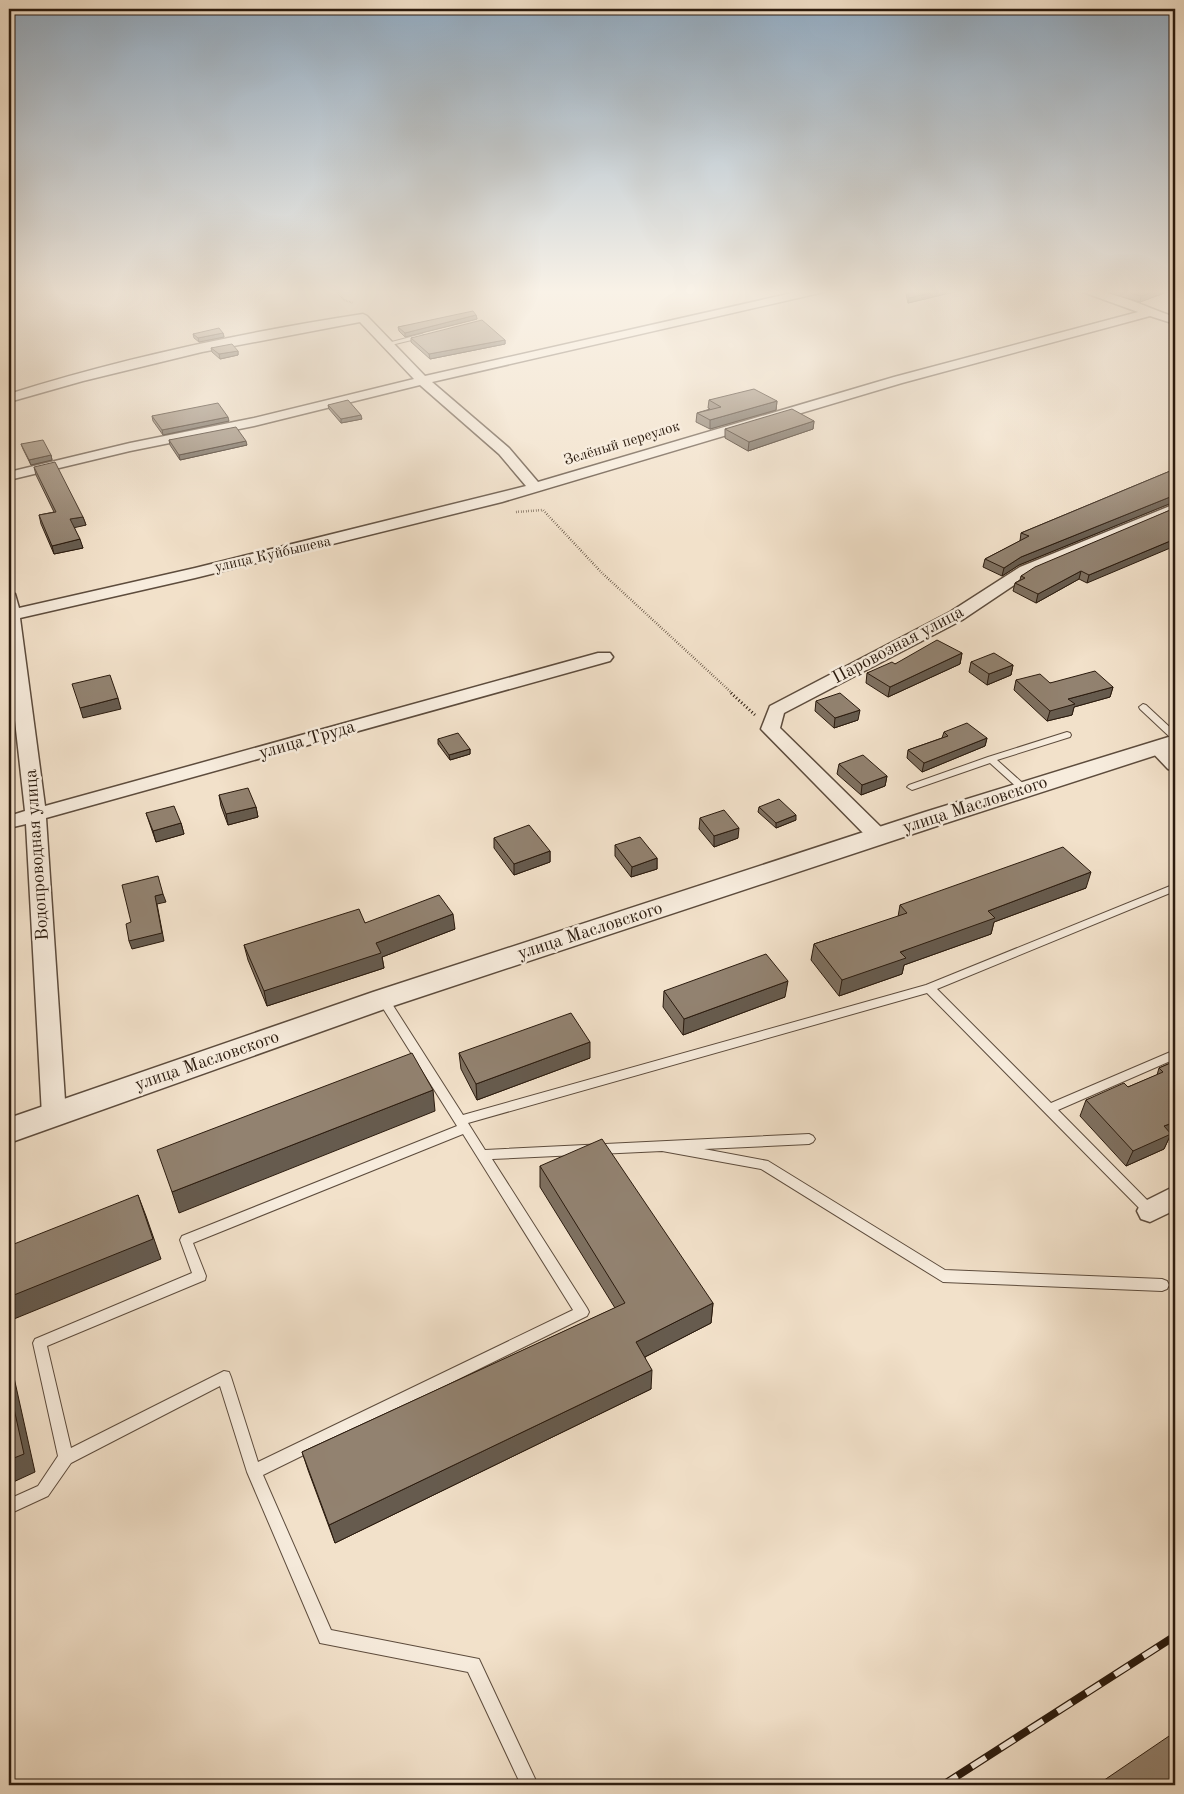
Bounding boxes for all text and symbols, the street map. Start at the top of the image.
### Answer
street label: Зелёный переулок [562,419,682,469]
street label: улица Куйбышева [213,534,333,576]
street label: Паровозная улица [829,603,967,687]
street label: улица Труда [257,718,357,762]
street label: Водопроводная улица [22,769,52,941]
street label: улица Масловского [900,773,1050,837]
street label: улица Масловского [515,899,665,963]
street label: улица Масловского [133,1028,281,1094]

